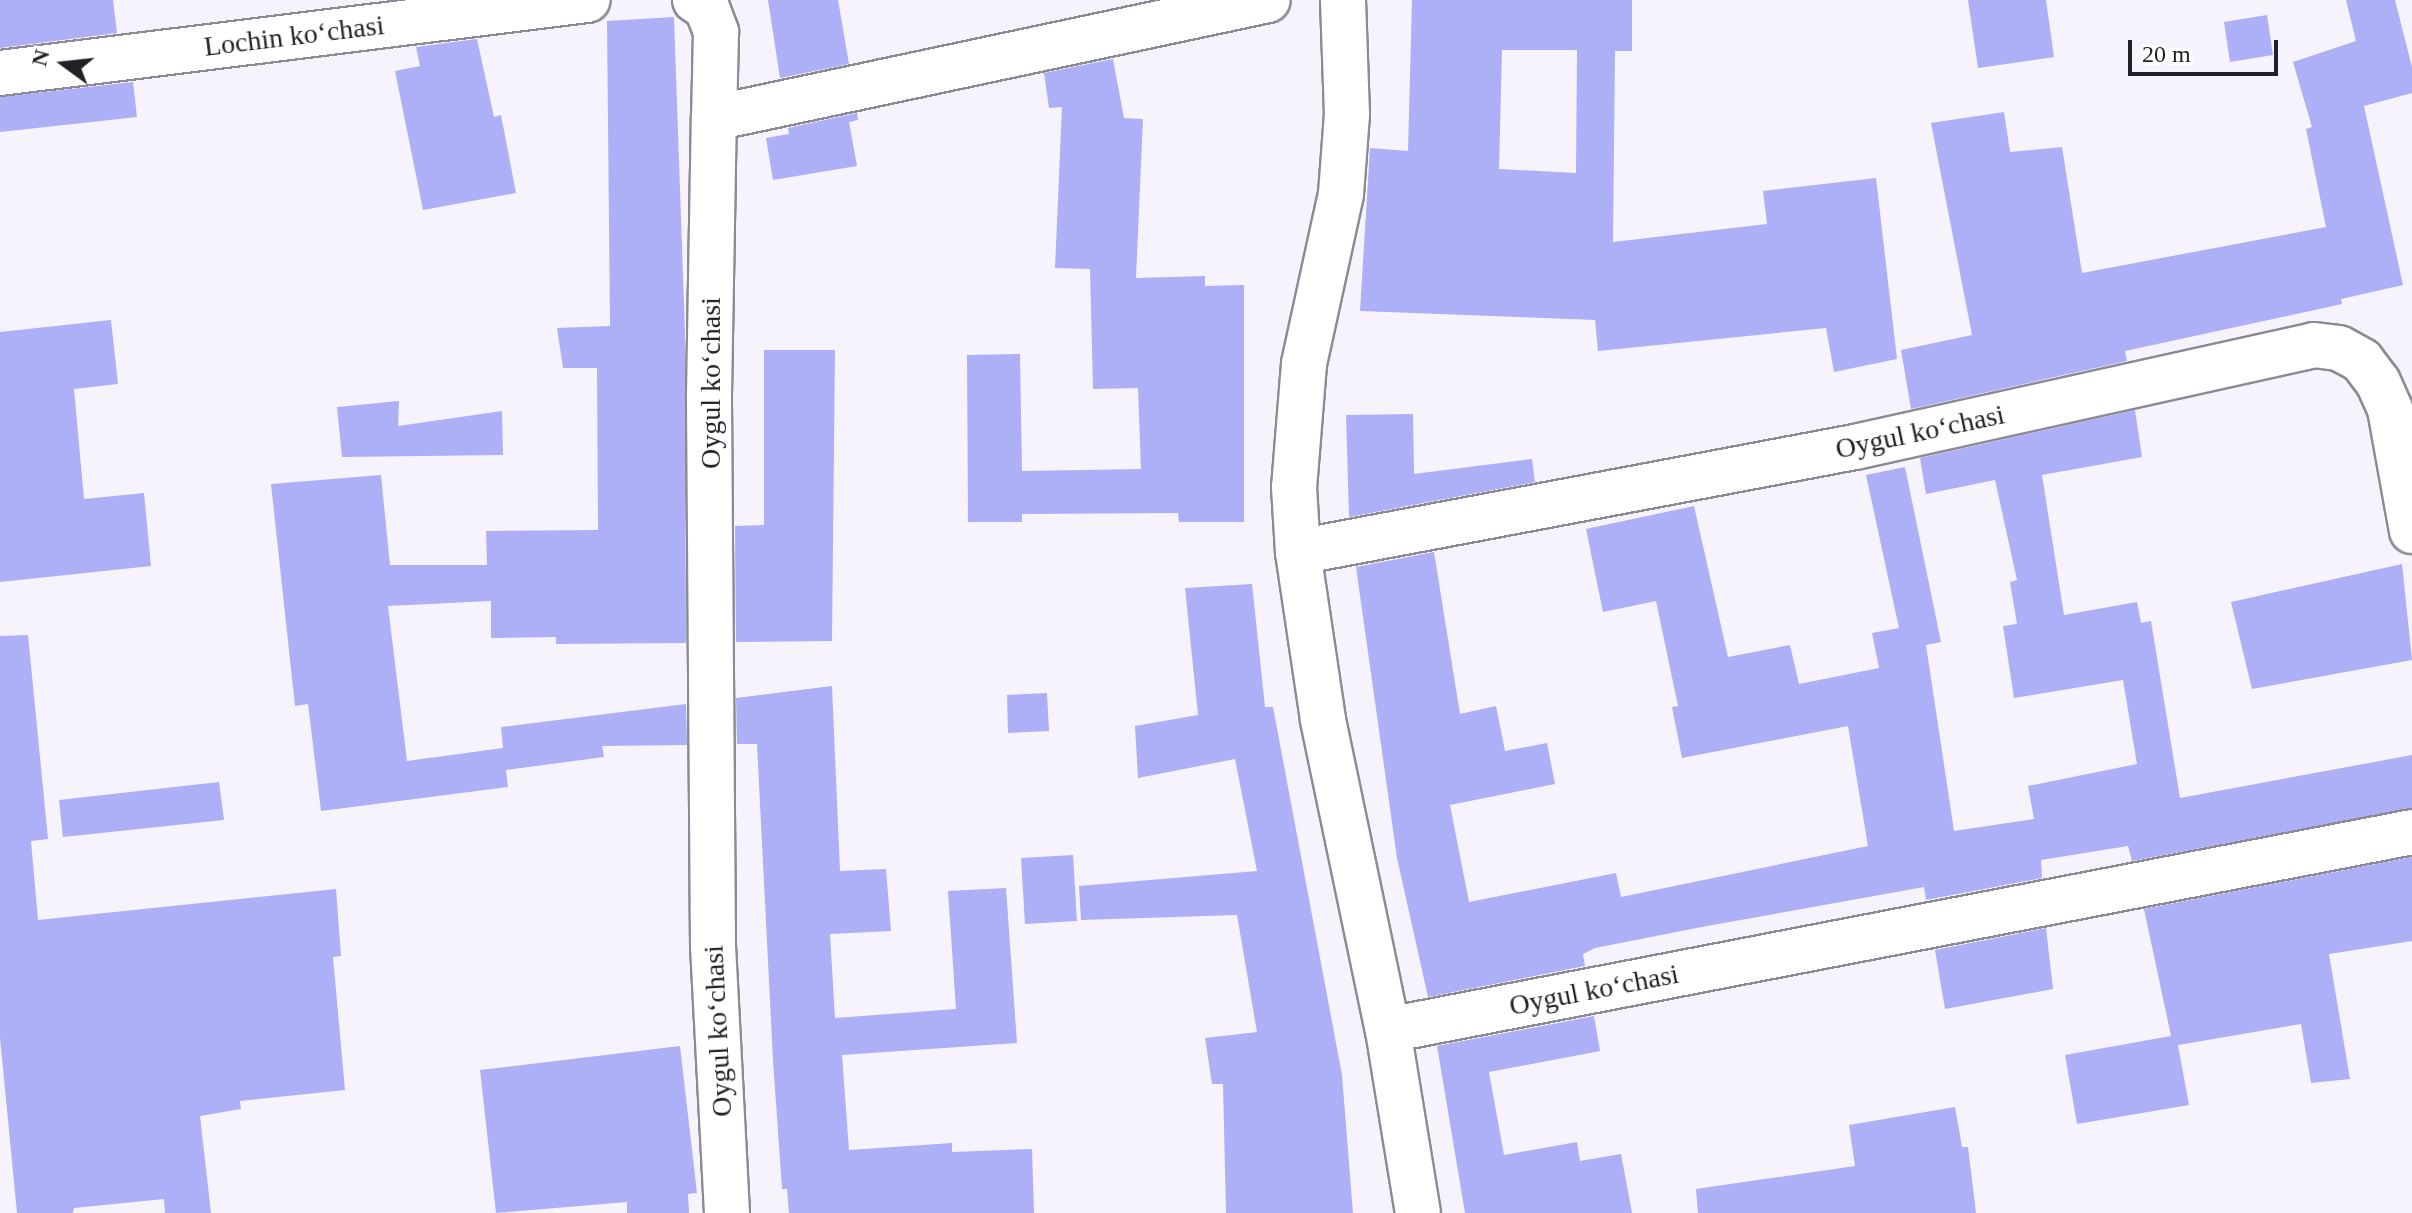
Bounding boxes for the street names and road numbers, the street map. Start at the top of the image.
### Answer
street label: Lochin koʻchasi [202,8,386,64]
street label: Oygul koʻchasi [694,297,728,469]
street label: Oygul koʻchasi [1832,398,2008,466]
street label: Oygul koʻchasi [697,944,739,1118]
street label: Oygul koʻchasi [1506,957,1682,1023]

